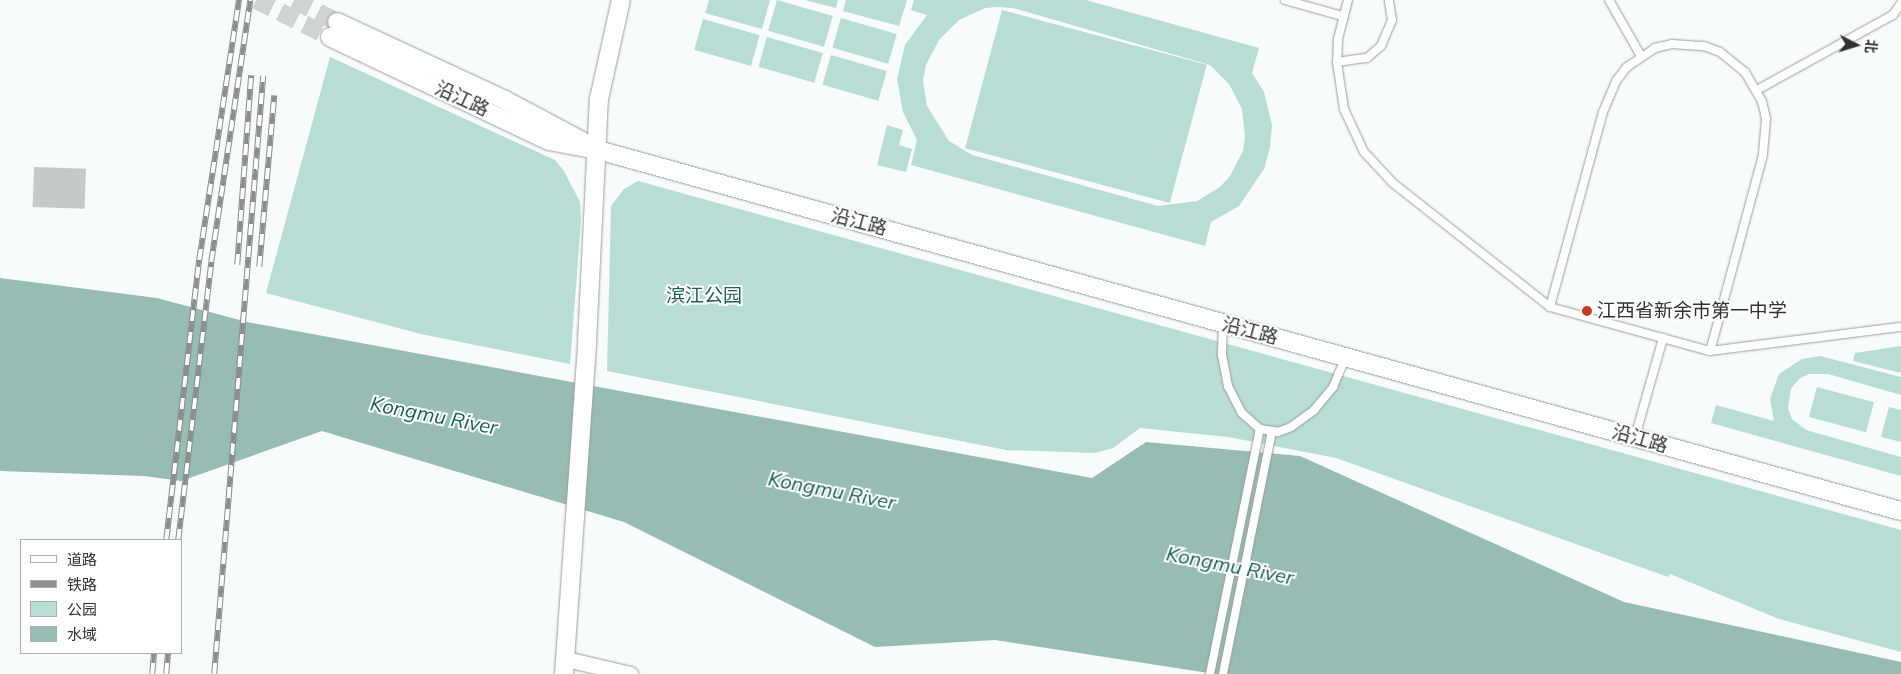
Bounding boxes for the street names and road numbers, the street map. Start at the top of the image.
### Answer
street label: 沿江路 [431,77,493,121]
street label: 沿江路 [829,204,889,240]
street label: 沿江路 [1220,313,1280,349]
street label: 沿江路 [1609,420,1671,458]

